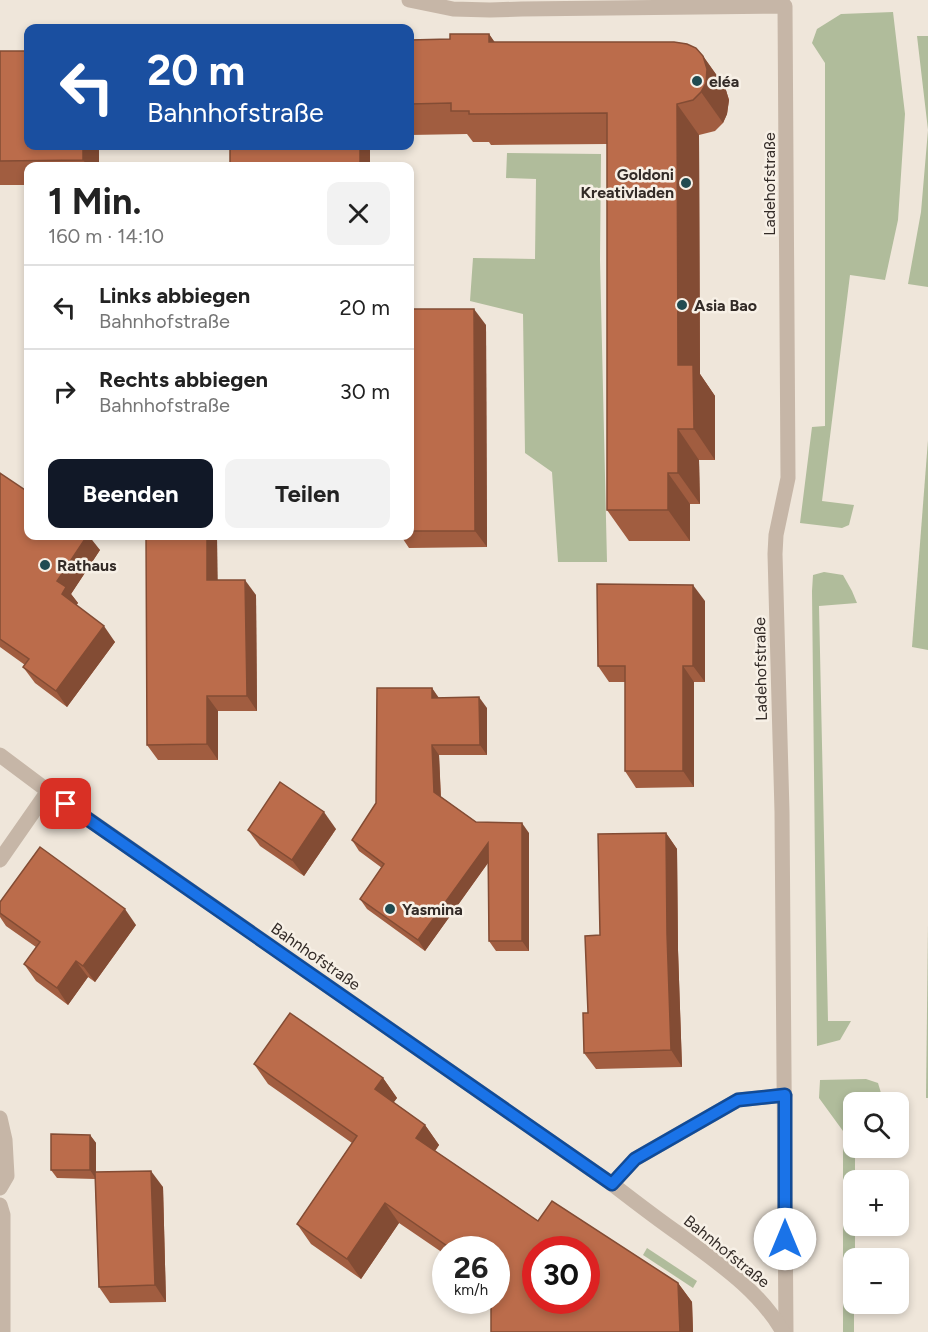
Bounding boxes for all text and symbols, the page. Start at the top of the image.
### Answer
text: 20 m [147,45,245,96]
icon: left [48,48,126,126]
place label: eléa [709,72,739,91]
marker: eléa [690,74,704,88]
text: Bahnhofstraße [147,96,324,129]
street label: Ladehofstraße [760,132,779,236]
place label: Goldoni Kreativladen [581,165,674,202]
marker: Goldoni Kreativladen [679,176,693,190]
text: 1 Min. [48,180,141,223]
button: close [327,182,390,245]
text: 160 m · 14:10 [48,224,164,248]
text: Links abbiegen [99,282,250,309]
icon: left [48,291,81,324]
text: 20 m [339,294,390,321]
place label: Asia Bao [694,296,757,315]
marker: Asia Bao [675,298,689,312]
text: Bahnhofstraße [99,309,230,333]
text: Rechts abbiegen [99,366,268,393]
icon: right [48,375,81,408]
text: 30 m [340,378,390,405]
text: Bahnhofstraße [99,393,230,417]
button: Beenden [48,459,213,528]
button: Teilen [225,459,390,528]
place label: Rathaus [57,556,117,575]
marker: Rathaus [38,558,52,572]
street label: Ladehofstraße [750,617,771,721]
pin [40,778,91,829]
icon: arrive [49,787,82,820]
place label: Yasmina [402,900,463,919]
marker: Yasmina [383,902,397,916]
street label: Bahnhofstraße [267,919,364,994]
map controls [843,1092,909,1314]
button: search [843,1092,909,1158]
button: + [843,1170,909,1236]
position arrow [753,1207,817,1271]
street label: Bahnhofstraße [680,1211,774,1292]
speed limit sign: 30 [522,1236,600,1314]
button: − [843,1248,909,1314]
text: 26 [454,1249,488,1286]
text: km/h [454,1281,488,1299]

